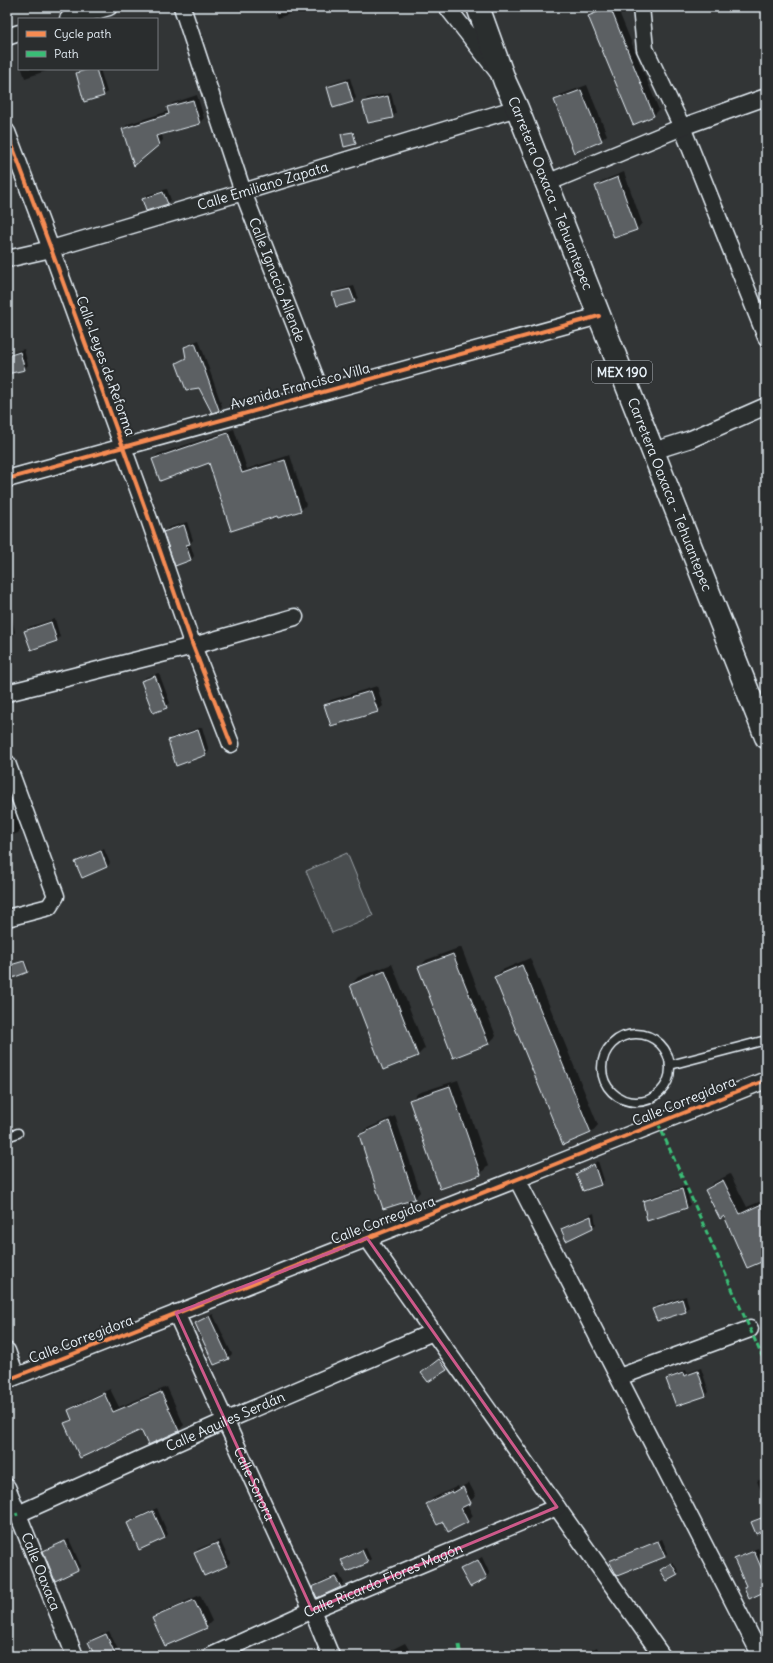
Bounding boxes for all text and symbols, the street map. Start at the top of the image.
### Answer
legend [18,18,158,70]
text: Cycle path [54,26,111,41]
text: Path [54,46,79,61]
street label: Carretera Oaxaca - Tehuantepec [504,94,597,293]
street label: Calle Emiliano Zapata [195,157,330,214]
street label: Calle Ignacio Allende [245,215,310,345]
street label: Calle Leyes de Reforma [72,294,140,438]
street label: Avenida Francisco Villa [228,359,372,413]
road number: MEX 190 [592,361,652,383]
street label: Carretera Oaxaca - Tehuantepec [624,395,716,594]
street label: Calle Corregidora [629,1072,739,1130]
street label: Calle Corregidora [328,1192,438,1248]
street label: Calle Corregidora [26,1311,136,1367]
street label: Calle Aquiles Serdán [163,1388,287,1455]
street label: Calle Sonora [230,1444,279,1524]
street label: Calle Oaxaca [17,1530,65,1613]
street label: Calle Ricardo Flores Magón [301,1539,465,1622]

